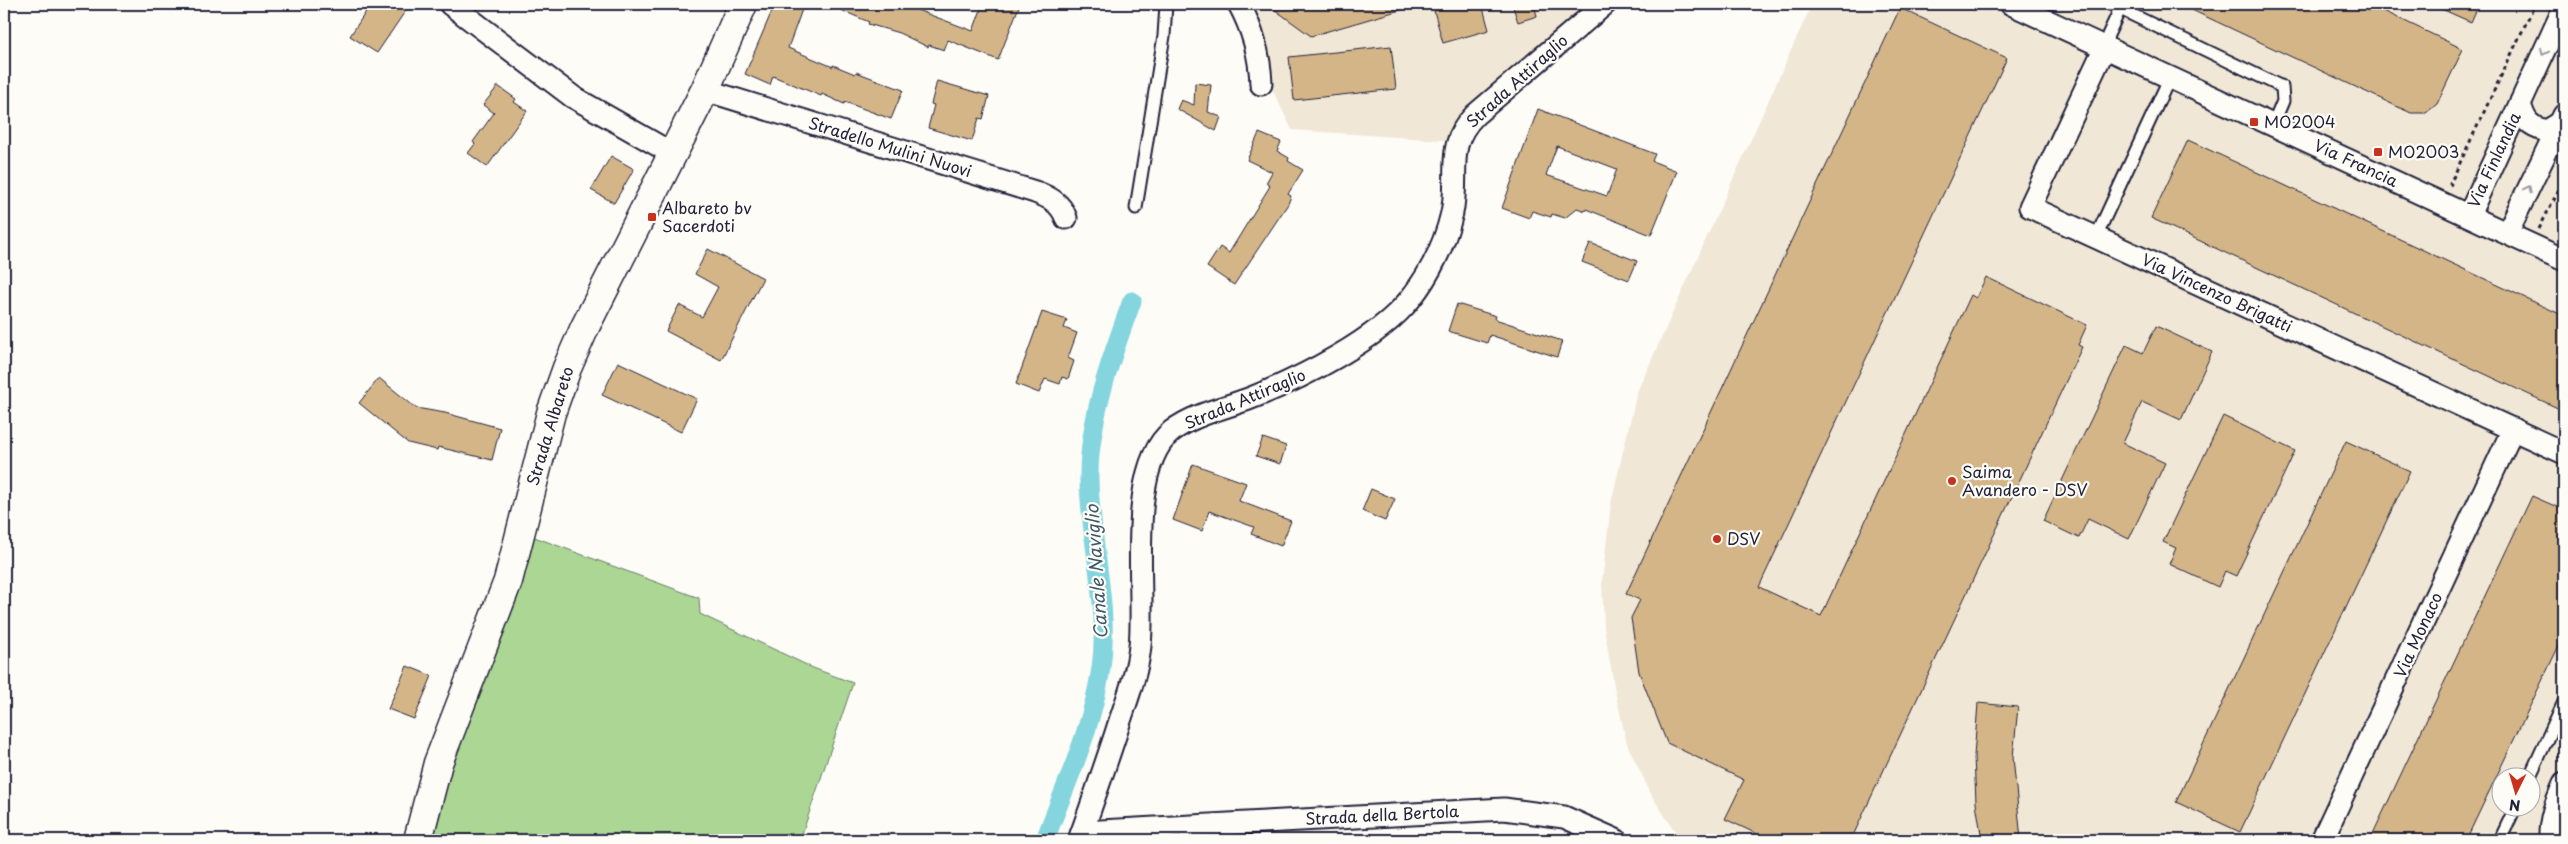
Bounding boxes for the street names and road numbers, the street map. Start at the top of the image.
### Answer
street label: Strada Attiraglio [1460,28,1573,133]
street label: Via Finlandia [2460,108,2526,211]
street label: Stradello Mulini Nuovi [806,110,975,182]
street label: Via Francia [2310,132,2402,192]
street label: Via Vincenzo Brigatti [2138,247,2297,338]
street label: Strada Attiraglio [1180,362,1309,434]
street label: Strada Albareto [520,363,579,488]
street label: Via Monaco [2387,588,2447,681]
street label: Strada della Bertola [1305,798,1459,830]

